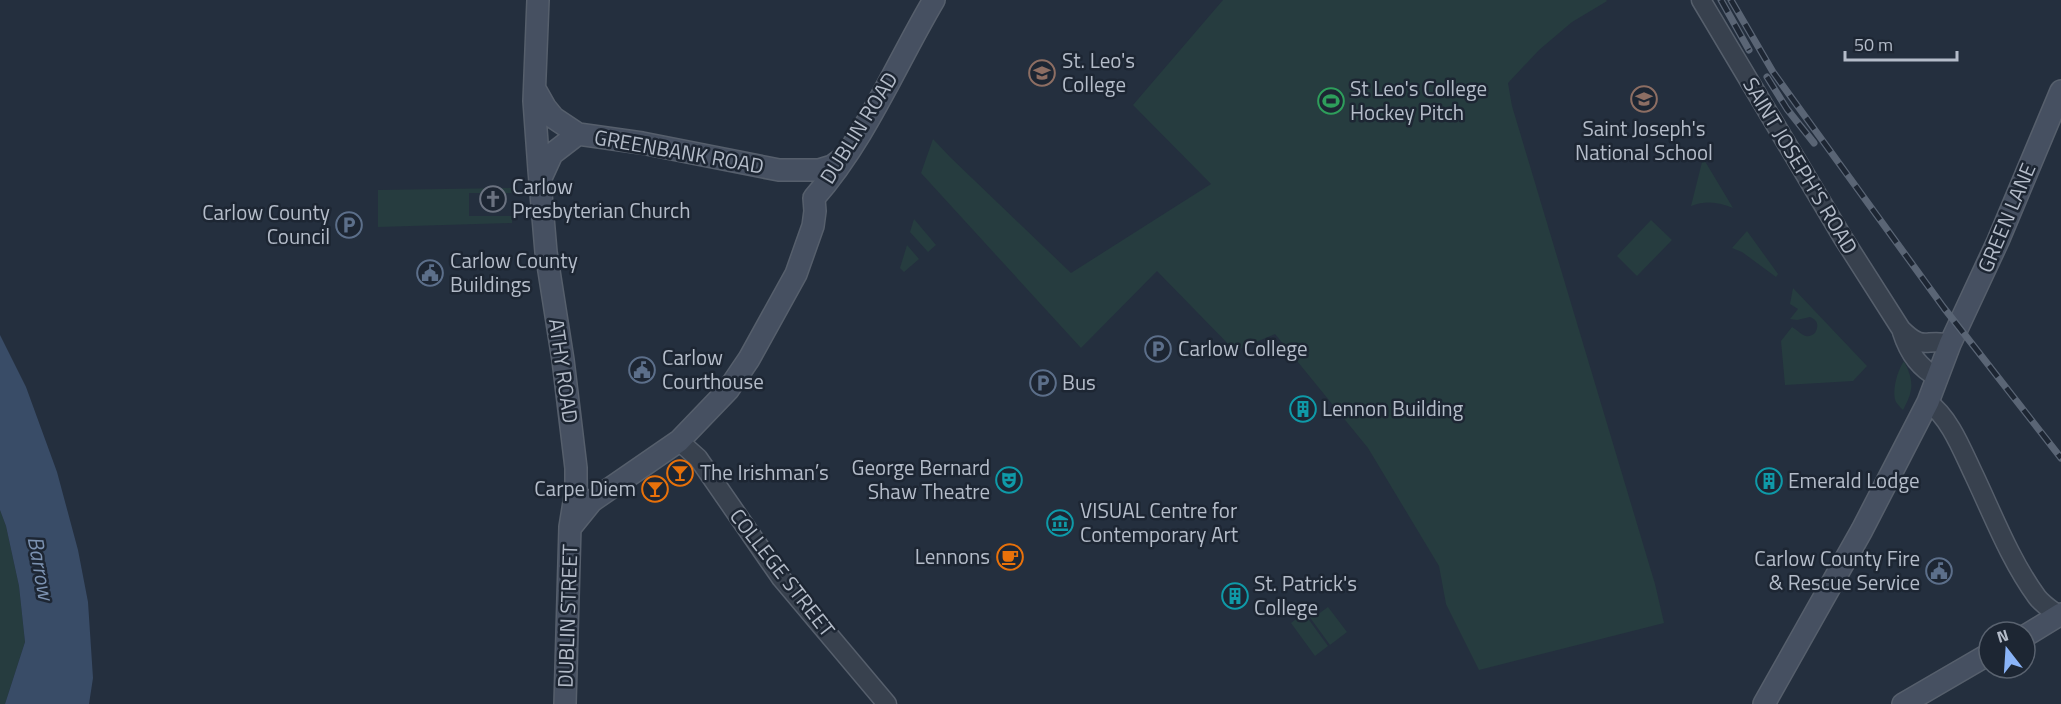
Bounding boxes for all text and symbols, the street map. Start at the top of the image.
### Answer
scale bar [1845,24,1958,62]
text: 50 m [1854,31,1893,58]
place label: St. Leo's College [1062,44,1135,100]
school or university icon: St. Leo's College [1027,58,1057,88]
street label: DUBLIN ROAD [811,65,905,190]
street label: SAINT JOSEPH'S ROAD [1735,71,1866,260]
place label: St Leo's College Hockey Pitch [1350,72,1487,128]
school or university icon: Saint Joseph's National School [1629,84,1659,114]
sports icon: St Leo's College Hockey Pitch [1316,86,1346,116]
place label: Saint Joseph's National School [1575,112,1713,168]
street label: GREENBANK ROAD [592,120,767,182]
street label: GREEN LANE [1969,158,2044,277]
place label: Carlow Presbyterian Church [512,170,690,226]
church icon: Carlow Presbyterian Church [478,184,508,214]
place label: Carlow County Council [202,196,330,252]
parking icon: Carlow County Council [334,210,364,240]
place label: Carlow County Buildings [450,244,578,300]
public building icon: Carlow County Buildings [415,258,445,288]
street label: ATHY ROAD [541,317,587,425]
place label: Carlow College [1178,332,1308,364]
parking icon: Carlow College [1143,334,1173,364]
place label: Carlow Courthouse [662,341,764,397]
public building icon: Carlow Courthouse [627,355,657,385]
place label: Bus [1062,366,1096,398]
parking icon: Bus [1028,368,1058,398]
place label: Lennon Building [1322,392,1464,424]
building icon: Lennon Building [1288,394,1318,424]
place label: George Bernard Shaw Theatre [852,451,990,507]
place label: The Irishman’s [700,456,829,488]
bar icon: The Irishman’s [665,458,695,488]
place label: Emerald Lodge [1788,464,1920,496]
theatre icon: George Bernard Shaw Theatre [994,465,1024,495]
building icon: Emerald Lodge [1754,466,1784,496]
place label: Carpe Diem [534,472,636,504]
bar icon: Carpe Diem [640,474,670,504]
place label: VISUAL Centre for Contemporary Art [1080,494,1239,550]
street label: COLLEGE STREET [722,501,843,643]
museum icon: VISUAL Centre for Contemporary Art [1045,508,1075,538]
water label: Barrow [19,533,64,604]
place label: Lennons [915,540,990,572]
cafe icon: Lennons [995,542,1025,572]
place label: Carlow County Fire & Rescue Service [1754,542,1920,598]
street label: DUBLIN STREET [549,544,585,688]
public building icon: Carlow County Fire & Rescue Service [1924,556,1954,586]
place label: St. Patrick's College [1254,567,1357,623]
building icon: St. Patrick's College [1220,581,1250,611]
north arrow [1977,620,2037,680]
text: N [1994,623,2011,649]

